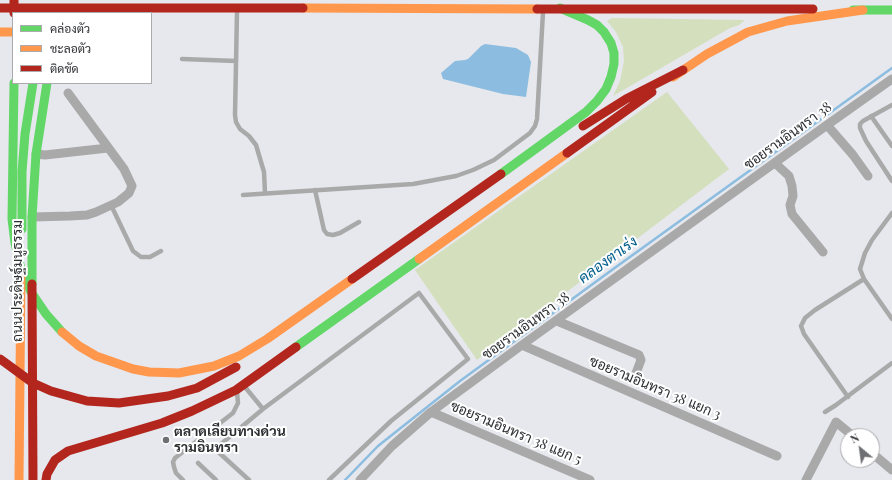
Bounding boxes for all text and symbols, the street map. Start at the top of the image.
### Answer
legend [12,12,152,84]
text: คล่องตัว [50,20,90,36]
text: ชะลอตัว [50,40,91,56]
text: ติดขัด [50,60,79,76]
street label: ซอยรามอินทรา 38 [741,99,835,173]
street label: ถนนประดิษฐ์มนูธรรม [10,220,26,342]
water label: คลองตาเร่ง [575,233,641,287]
street label: ซอยรามอินทรา 38 [479,289,573,363]
street label: ซอยรามอินทรา 38 แยก 3 [587,353,723,423]
street label: ซอยรามอินทรา 38 แยก 5 [448,398,584,468]
place label: ตลาดเลียบทางด่วน รามอินทรา [174,424,286,456]
north arrow [840,428,880,468]
text: N [847,429,862,446]
marker: ตลาดเลียบทางด่วน รามอินทรา [161,435,171,445]

